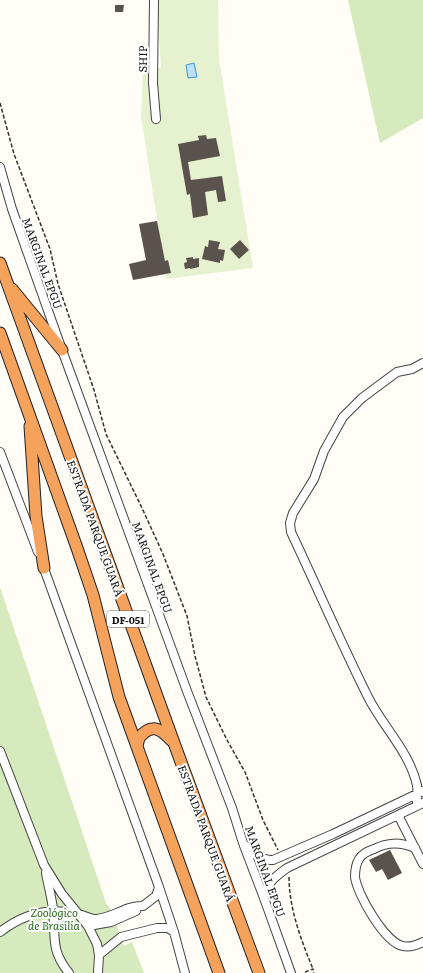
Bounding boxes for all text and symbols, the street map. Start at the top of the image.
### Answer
street label: SHIP [134,45,150,73]
street label: MARGINAL EPGU [19,215,67,311]
street label: ESTRADA PARQUE GUARÁ [64,457,128,599]
street label: MARGINAL EPGU [129,519,177,615]
road number: DF-051 [107,611,149,627]
street label: ESTRADA PARQUE GUARÁ [175,762,239,904]
street label: MARGINAL EPGU [242,823,290,919]
park label: Zoológico de Brasília [28,904,81,933]

